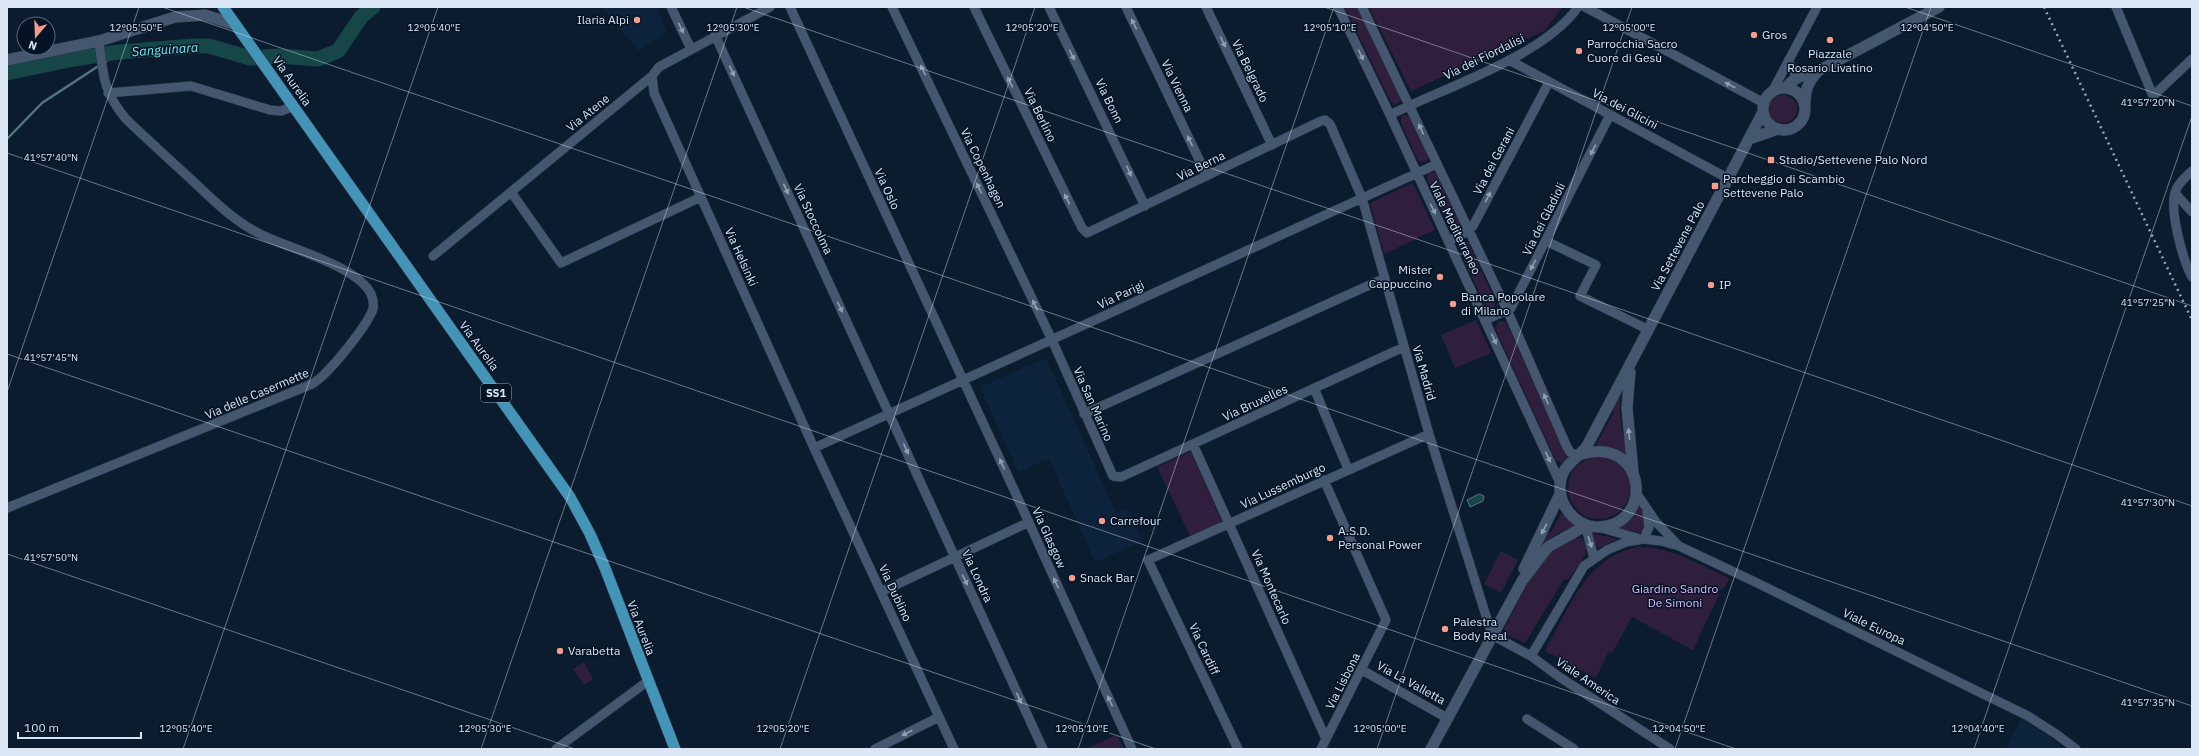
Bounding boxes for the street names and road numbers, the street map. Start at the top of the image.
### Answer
street label: Via dei Fiordalisi [1441,30,1527,83]
street label: Via Belgrado [1229,37,1272,105]
street label: Via Aurelia [270,53,315,109]
street label: Via Vienna [1158,57,1197,115]
street label: Via Bonn [1092,76,1127,126]
street label: Via Berlino [1021,85,1060,144]
street label: Via dei Glicini [1590,85,1661,132]
street label: Via Atene [563,90,613,135]
street label: Via dei Gerani [1469,124,1518,197]
street label: Via Copenhagen [958,125,1009,210]
street label: Via Berna [1174,147,1228,184]
street label: Via Oslo [871,166,904,212]
street label: Viale Mediterraneo [1426,179,1485,277]
street label: Via dei Gladioli [1519,180,1568,258]
street label: Via Stoccolma [791,181,837,257]
street label: Via Settevene Palo [1647,198,1708,293]
street label: Via Helsinki [722,225,761,289]
street label: Via Parigi [1095,277,1147,312]
street label: Via Aurelia [456,318,503,374]
street label: Via Madrid [1409,343,1440,402]
street label: Via San Marino [1070,364,1117,443]
street label: Via delle Casermette [203,365,311,422]
street label: Via Bruxelles [1220,381,1290,424]
road number: SS1 [481,384,511,402]
street label: Via Lussemburgo [1238,459,1328,512]
street label: Via Glasgow [1029,505,1070,571]
street label: Via Londra [959,547,996,605]
street label: Via Montecarlo [1248,547,1295,627]
street label: Via Dublino [876,562,915,624]
street label: Via Aurelia [624,598,659,658]
street label: Viale Europa [1841,605,1908,648]
street label: Via Cardiff [1186,620,1223,677]
street label: Via Lisbona [1322,650,1363,711]
street label: Viale America [1553,654,1624,708]
street label: Via La Valletta [1374,658,1449,708]

